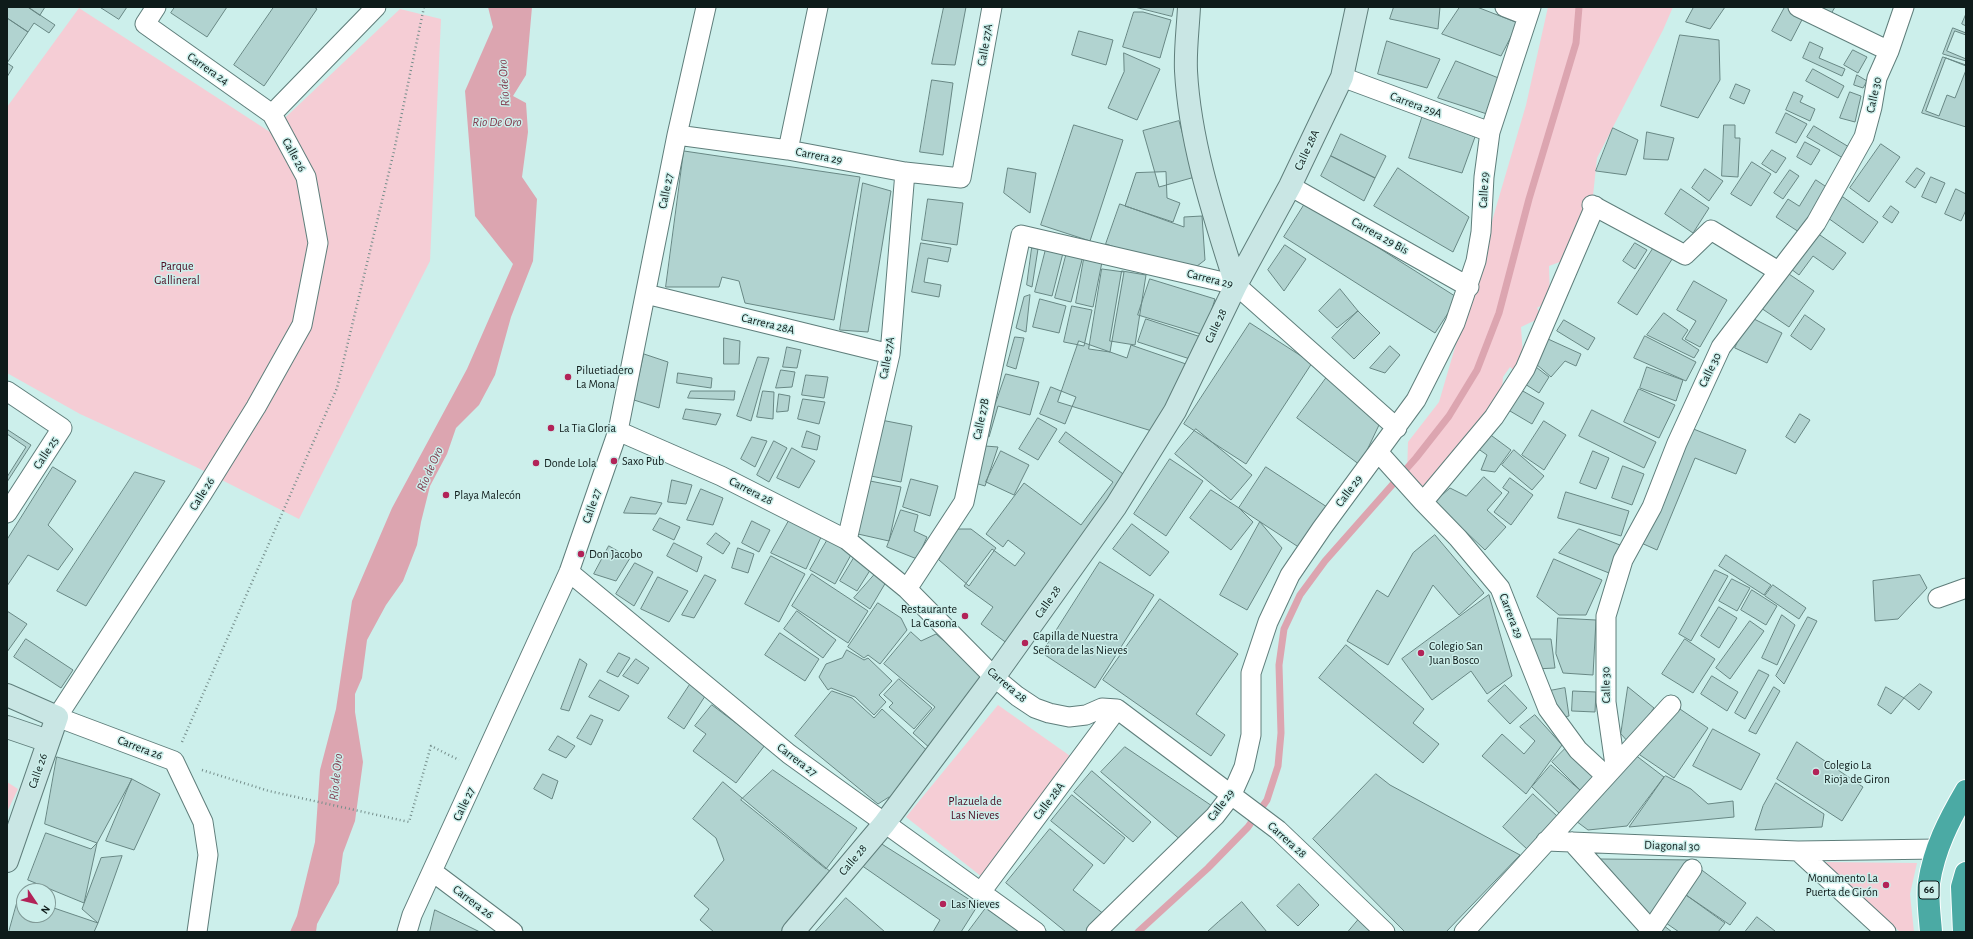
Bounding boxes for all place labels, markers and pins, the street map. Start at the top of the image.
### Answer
place label: Piluetiadero La Mona [576,363,634,391]
marker: Piluetiadero La Mona [563,372,573,382]
place label: La Tia Gloria [559,421,616,435]
marker: La Tia Gloria [546,423,556,433]
place label: Saxo Pub [622,454,664,468]
place label: Donde Lola [544,456,597,470]
marker: Saxo Pub [609,456,619,466]
marker: Donde Lola [531,458,541,468]
place label: Playa Malecón [454,488,521,502]
marker: Playa Malecón [441,490,451,500]
place label: Don Jacobo [589,547,642,561]
marker: Don Jacobo [576,549,586,559]
place label: Restaurante La Casona [901,602,957,630]
marker: Restaurante La Casona [960,611,970,621]
place label: Capilla de Nuestra Señora de las Nieves [1033,629,1127,657]
marker: Capilla de Nuestra Señora de las Nieves [1020,638,1030,648]
place label: Colegio San Juan Bosco [1429,639,1483,667]
marker: Colegio San Juan Bosco [1416,648,1426,658]
place label: Colegio La Rioja de Giron [1824,758,1890,786]
marker: Colegio La Rioja de Giron [1811,767,1821,777]
place label: Monumento La Puerta de Girón [1805,871,1878,899]
marker: Monumento La Puerta de Girón [1881,880,1891,890]
place label: Las Nieves [951,897,999,911]
marker: Las Nieves [938,899,948,909]

